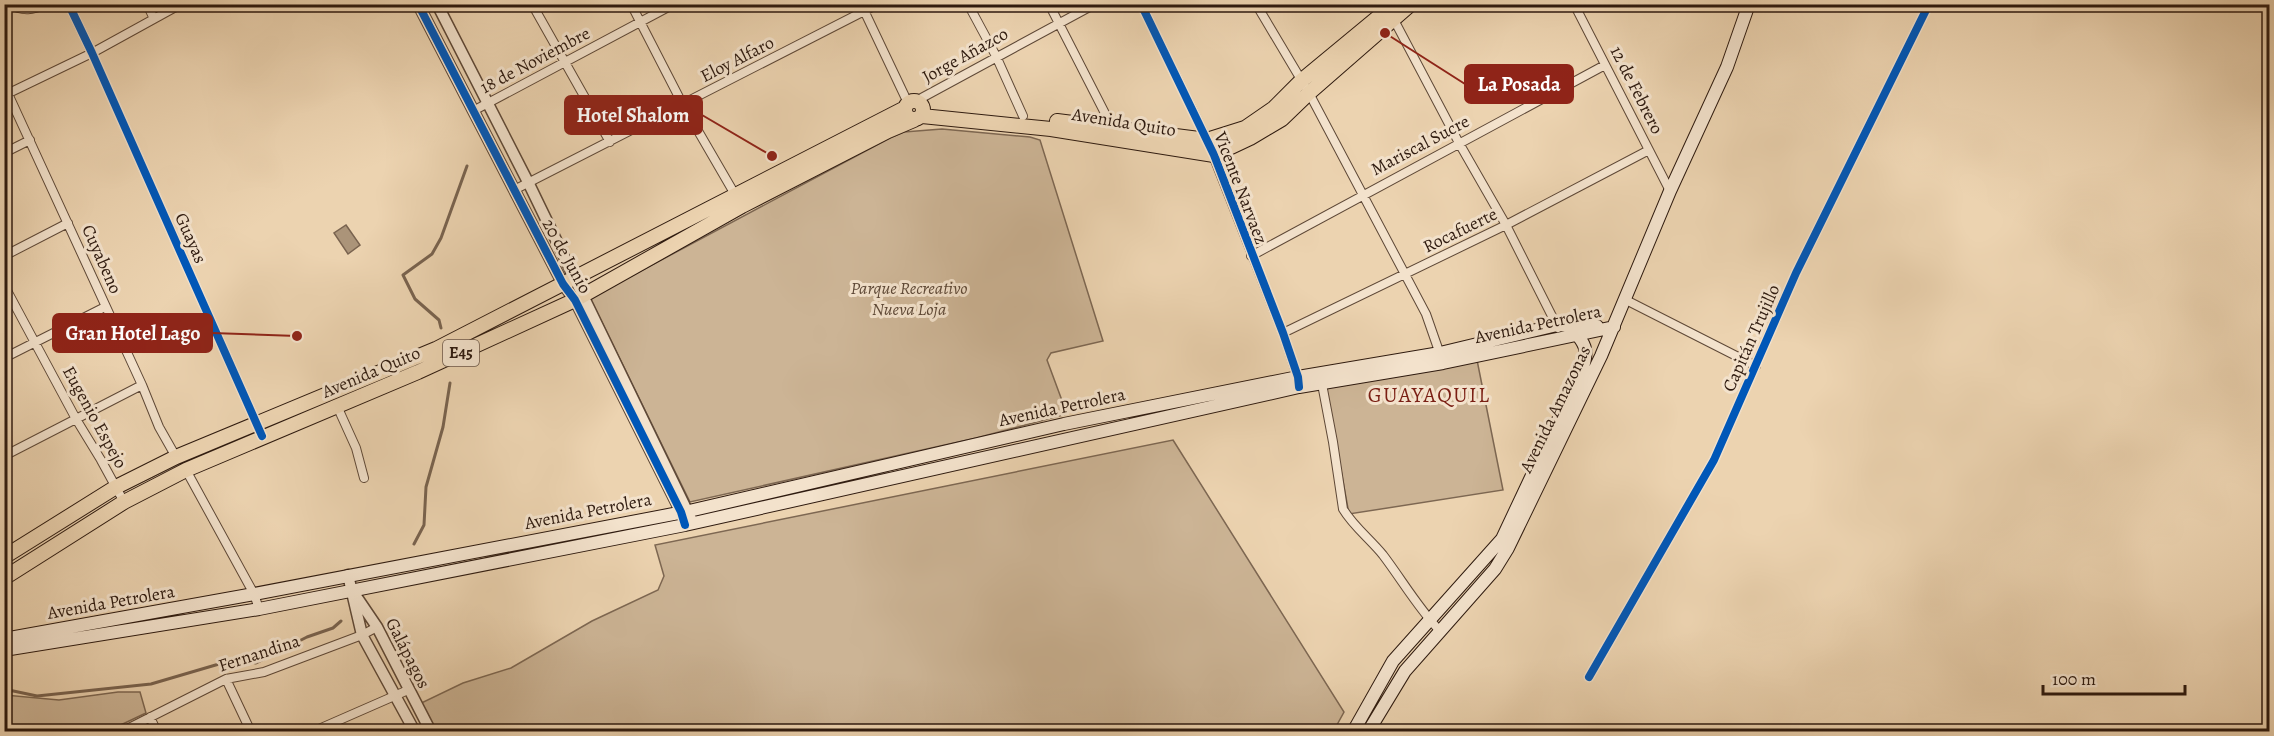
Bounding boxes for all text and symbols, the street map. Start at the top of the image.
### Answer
street label: 18 de Noviembre [476,21,594,99]
street label: Jorge Añazco [918,21,1012,89]
street label: Eloy Alfaro [696,30,778,88]
street label: 12 de Febrero [1605,42,1669,138]
callout: La Posada [1465,65,1573,103]
text: La Posada [1477,71,1561,98]
callout: Hotel Shalom [565,96,702,134]
text: Hotel Shalom [577,102,690,129]
street label: Avenida Quito [1069,102,1178,142]
street label: Mariscal Sucre [1367,109,1473,181]
street label: Vicente Narvaez [1208,127,1273,248]
street label: Rocafuerte [1419,202,1501,258]
street label: Guayas [169,209,213,267]
street label: 20 de Junio [537,214,597,298]
street label: Cuyabeno [76,221,128,297]
park label: Parque Recreativo Nueva Loja [850,276,968,321]
street label: Capitán Trujillo [1717,280,1785,396]
street label: Avenida Petrolera [1472,299,1604,349]
callout: Gran Hotel Lago [53,314,212,352]
text: Gran Hotel Lago [65,320,201,347]
street label: Avenida Quito [317,340,424,404]
road number: E45 [443,340,479,366]
street label: Avenida Amazonas [1513,341,1596,478]
street label: Eugenio Espejo [57,362,133,472]
district label: GUAYAQUIL [1368,381,1490,409]
street label: Avenida Petrolera [996,382,1128,432]
street label: Avenida Petrolera [521,487,654,535]
street label: Avenida Petrolera [44,579,177,625]
street label: Galápagos [380,614,436,692]
street label: Fernandina [215,628,303,677]
scale bar [2043,658,2186,696]
text: 100 m [2052,667,2096,691]

